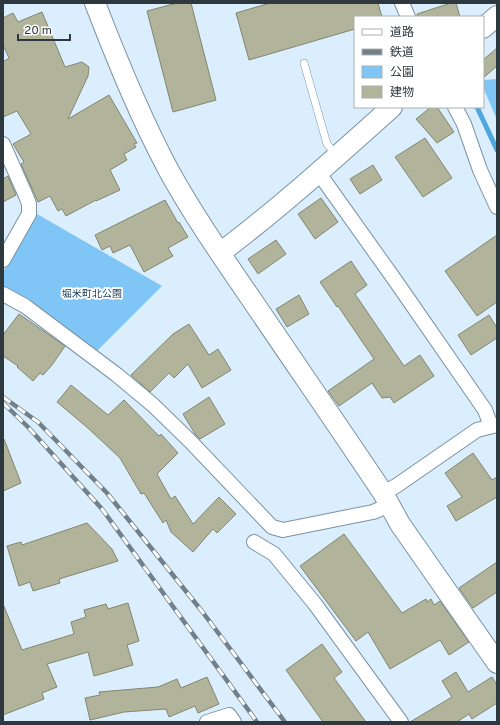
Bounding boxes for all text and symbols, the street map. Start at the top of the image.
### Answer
scale bar [18,16,70,42]
legend [354,16,484,108]
text: 20 m [24,23,52,39]
text: 道路 [390,25,414,41]
text: 鉄道 [390,45,414,61]
text: 公園 [390,65,414,81]
text: 建物 [390,85,414,101]
park label: 堀米町北公園 [62,288,122,301]

